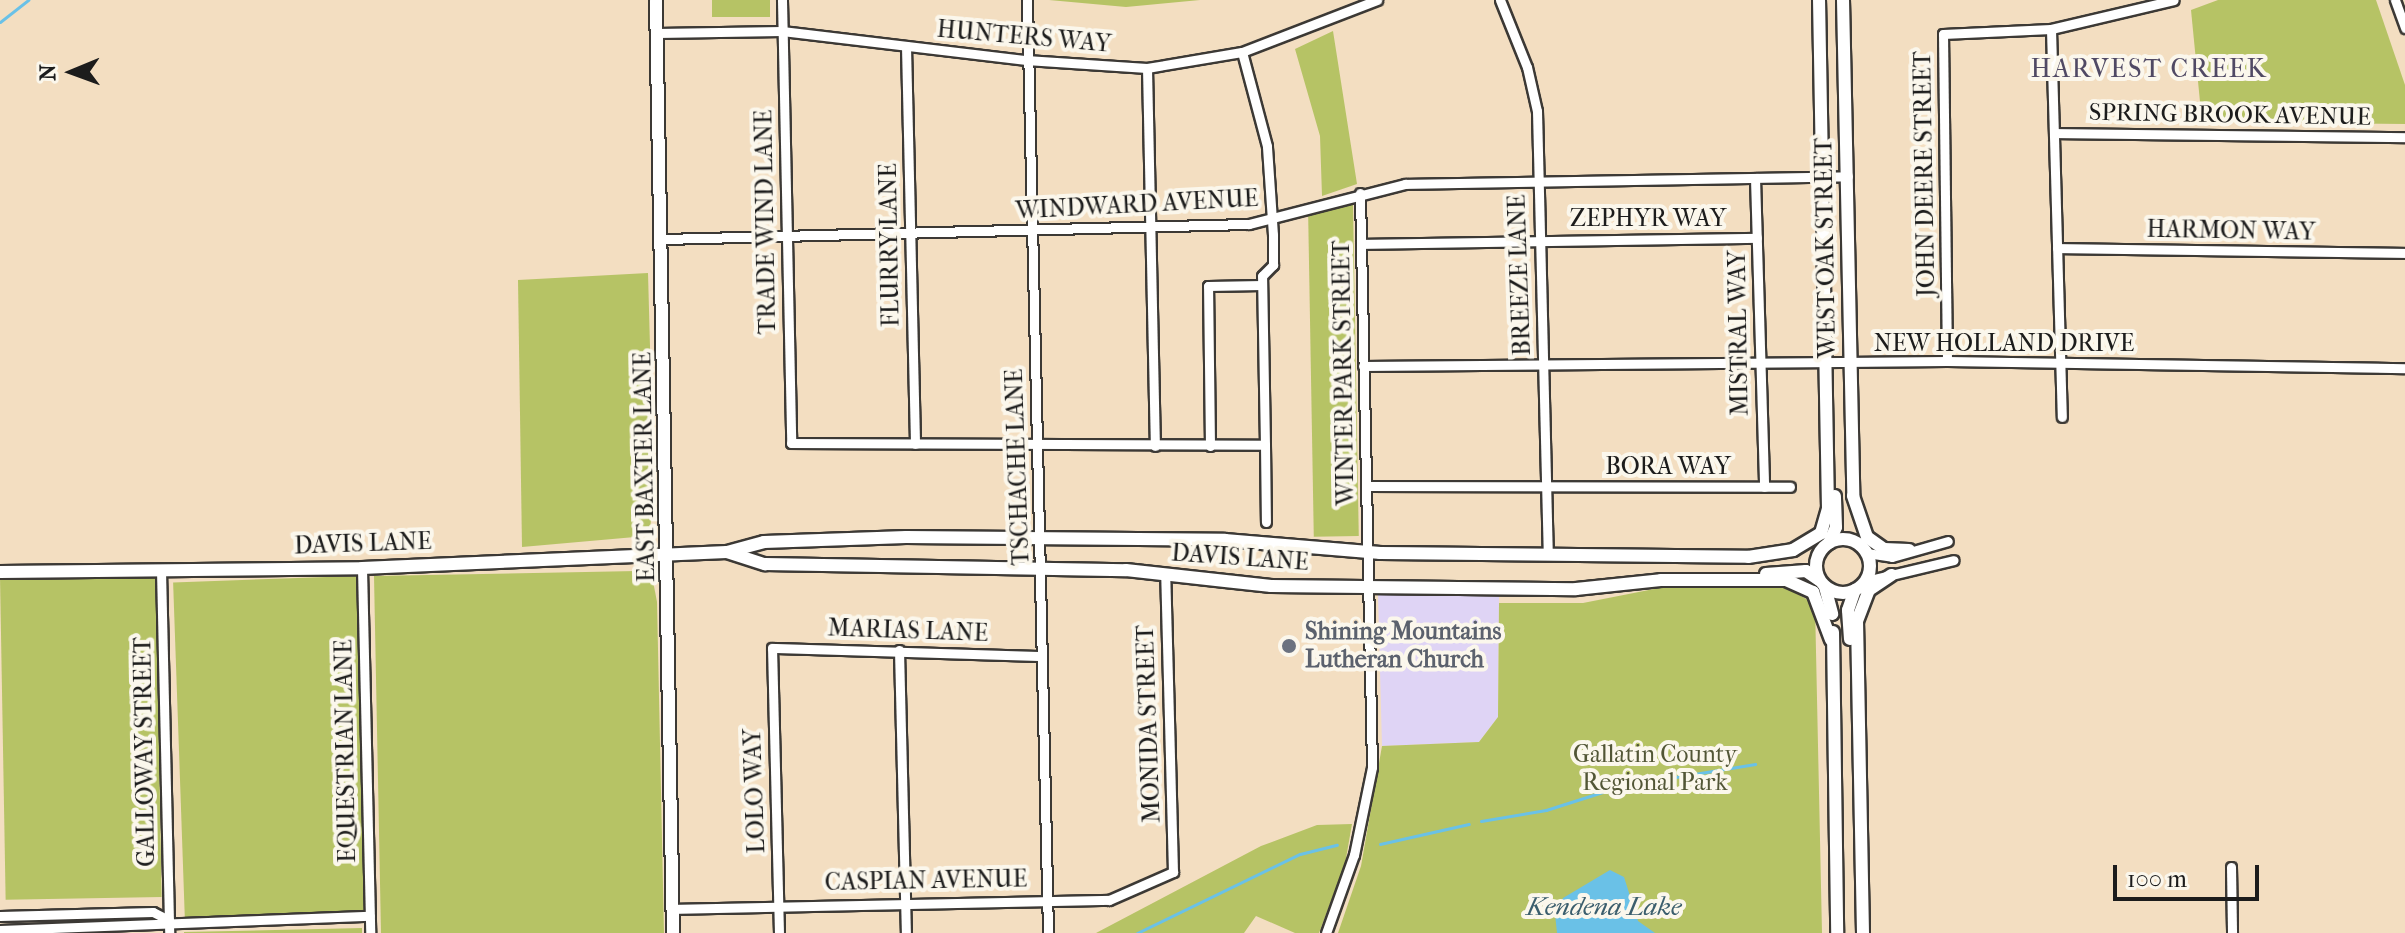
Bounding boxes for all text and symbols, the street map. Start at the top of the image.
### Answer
street label: HUNTERS WAY [936,15,1112,59]
north arrow [32,32,112,112]
street label: JOHN DEERE STREET [1908,51,1942,297]
district label: HARVEST CREEK [2030,53,2268,85]
text: N [35,64,61,81]
street label: SPRING BROOK AVENUE [2089,98,2371,132]
street label: TRADE WIND LANE [750,109,782,335]
street label: WEST OAK STREET [1810,138,1842,358]
street label: FLURRY LANE [874,163,906,327]
street label: WINDWARD AVENUE [1015,184,1259,226]
street label: BREEZE LANE [1503,194,1537,356]
street label: ZEPHYR WAY [1570,205,1726,233]
street label: HARMON WAY [2146,215,2316,247]
street label: WINTER PARK STREET [1327,240,1361,506]
street label: MISTRAL WAY [1723,250,1755,416]
street label: NEW HOLLAND DRIVE [1874,330,2134,358]
street label: EAST BAXTER LANE [629,352,661,582]
street label: TSCHACHE LANE [1000,368,1036,566]
street label: BORA WAY [1605,453,1731,481]
street label: DAVIS LANE [294,527,432,561]
street label: DAVIS LANE [1170,539,1310,577]
street label: MARIAS LANE [827,614,989,648]
place label: Shining Mountains Lutheran Church [1305,618,1501,674]
street label: MONIDA STREET [1131,625,1167,823]
street label: GALLOWAY STREET [129,637,161,867]
marker: Shining Mountains Lutheran Church [1280,637,1298,655]
street label: EQUESTRIAN LANE [330,639,362,863]
street label: LOLO WAY [738,728,772,854]
park label: Gallatin County Regional Park [1573,741,1737,797]
scale bar [2117,849,2263,899]
street label: CASPIAN AVENUE [824,865,1028,897]
text: 100 m [2127,865,2187,893]
water label: Kendena Lake [1526,891,1682,923]

